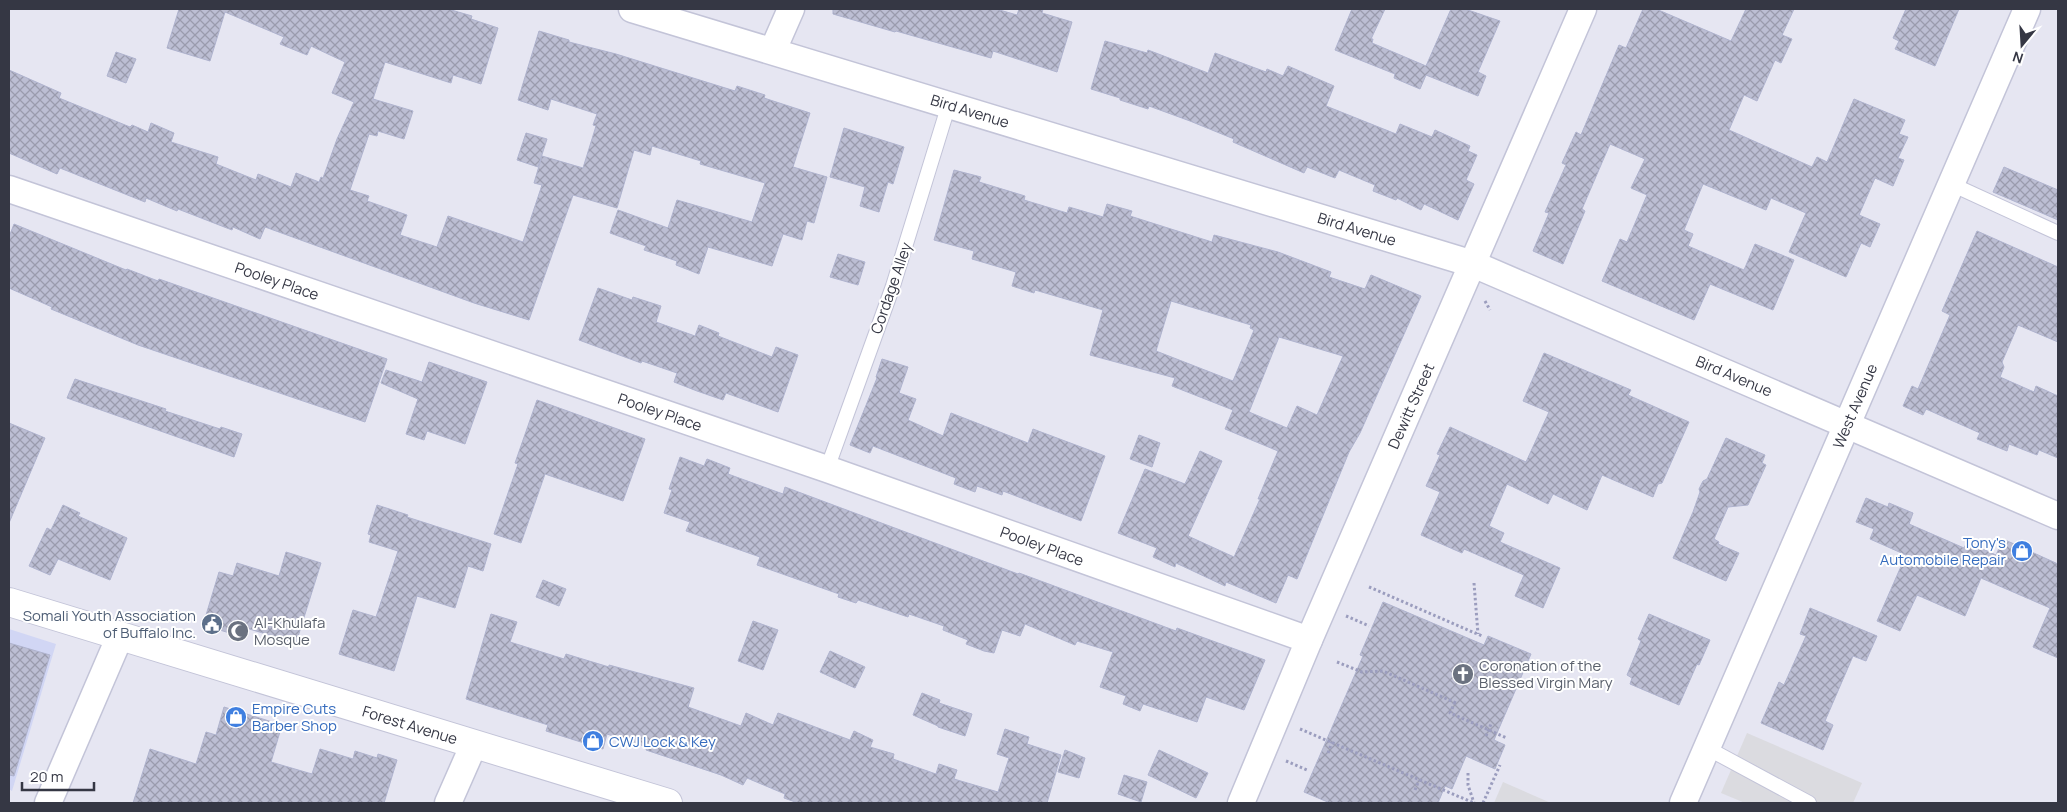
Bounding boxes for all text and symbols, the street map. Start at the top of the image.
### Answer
north arrow [1997,20,2047,70]
text: N [2010,47,2026,68]
street label: Bird Avenue [928,89,1012,133]
street label: Bird Avenue [1315,207,1399,251]
street label: Cordage Alley [865,239,917,337]
street label: Pooley Place [232,257,322,305]
street label: Bird Avenue [1693,350,1776,402]
street label: Dewitt Street [1383,360,1439,452]
street label: West Avenue [1828,360,1882,452]
street label: Pooley Place [615,388,705,436]
street label: Pooley Place [997,521,1087,571]
place label: Tony's Automobile Repair [1880,532,2007,570]
shop icon: Tony's Automobile Repair [2010,539,2034,563]
place label: Somali Youth Association of Buffalo Inc. [23,605,196,643]
public building icon: Somali Youth Association of Buffalo Inc. [200,612,224,636]
place label: Al-Khulafa Mosque [254,612,325,650]
mosque icon: Al-Khulafa Mosque [226,619,250,643]
place label: Coronation of the Blessed Virgin Mary [1479,655,1613,693]
church icon: Coronation of the Blessed Virgin Mary [1451,662,1475,686]
place label: Empire Cuts Barber Shop [252,698,337,736]
street label: Forest Avenue [360,701,460,750]
shop icon: Empire Cuts Barber Shop [224,705,248,729]
shop icon: CWJ Lock & Key [581,729,605,753]
place label: CWJ Lock & Key [609,731,716,752]
scale bar [22,760,95,792]
text: 20 m [30,766,63,787]

